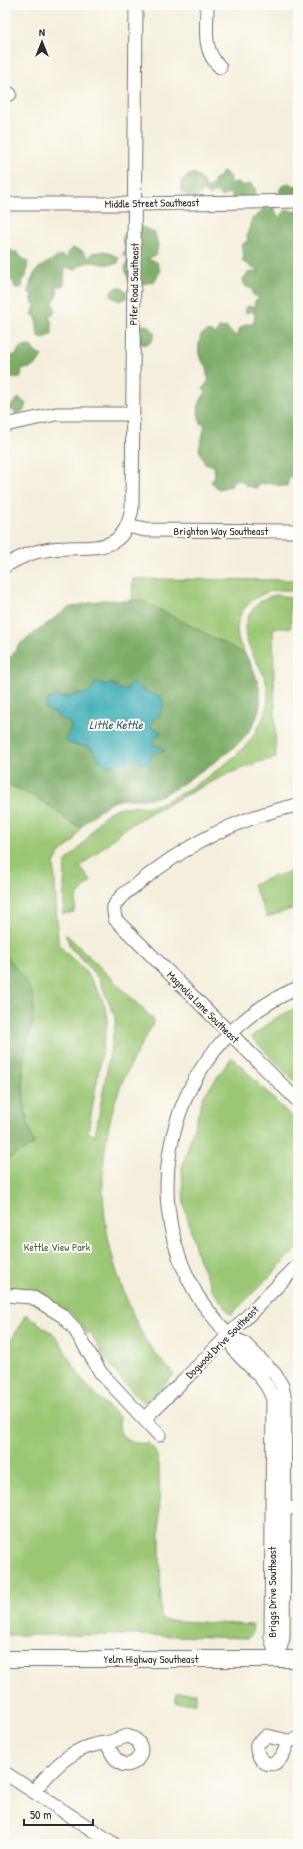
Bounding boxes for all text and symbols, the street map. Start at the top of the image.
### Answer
north arrow [22,22,62,62]
text: N [39,25,45,39]
street label: Middle Street Southeast [105,195,200,211]
street label: Pifer Road Southeast [126,242,142,325]
street label: Brighton Way Southeast [174,524,269,538]
water label: Little Kettle [89,716,144,733]
street label: Magnolia Lane Southeast [164,968,242,1046]
park label: Kettle View Park [24,1240,91,1254]
street label: Dogwood Drive Southeast [183,1302,262,1381]
street label: Briggs Drive Southeast [265,1546,279,1638]
street label: Yelm Highway Southeast [104,1652,199,1666]
scale bar [24,1801,93,1827]
text: 50 m [30,1806,51,1823]

